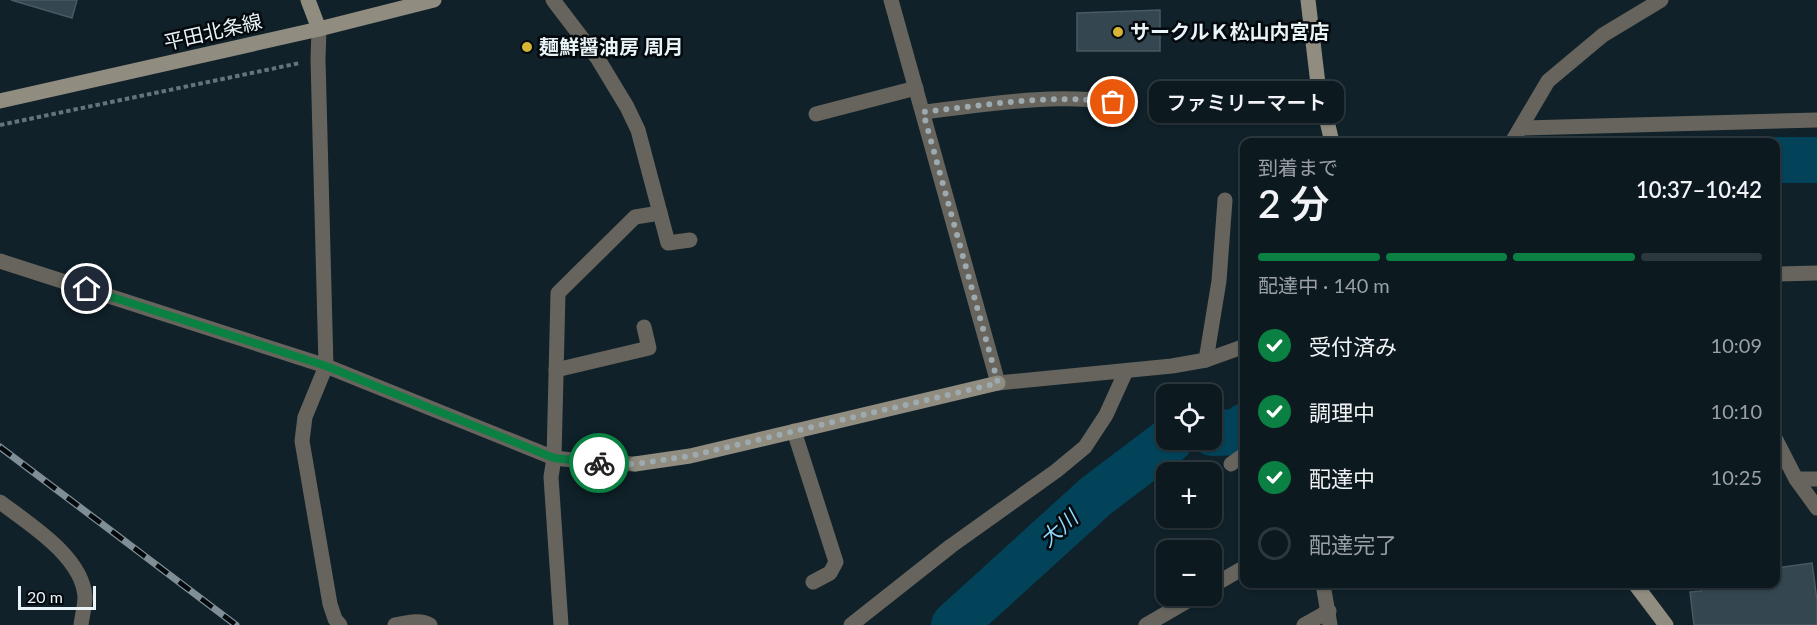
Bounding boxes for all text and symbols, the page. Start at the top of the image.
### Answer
street label: 平田北条線 [161,8,264,54]
place label: サークルＫ松山内宮店 [1130,19,1329,43]
marker: サークルＫ松山内宮店 [1111,25,1125,39]
place label: 麺鮮醤油房 周月 [539,34,684,58]
marker: 麺鮮醤油房 周月 [520,40,534,54]
pin [1087,76,1138,127]
callout: ファミリーマート [1149,81,1344,123]
icon: bag [1096,85,1129,118]
text: ファミリーマート [1167,90,1327,114]
text: 到着まで [1258,155,1338,179]
text: 10:37–10:42 [1636,176,1762,203]
text: 2 分 [1258,180,1329,226]
pin [61,263,112,314]
icon: home [70,272,103,305]
text: 配達中 · 140 m [1258,273,1390,297]
icon: check [1258,329,1291,362]
text: 受付済み [1309,333,1397,360]
text: 10:09 [1711,333,1762,357]
map controls [1156,384,1222,606]
button: locate [1156,384,1222,450]
icon: check [1258,395,1291,428]
text: 調理中 [1309,399,1375,426]
text: 10:10 [1711,399,1762,423]
courier [569,433,629,493]
icon: bike [583,447,616,480]
icon: check [1258,461,1291,494]
button: + [1156,462,1222,528]
text: 配達中 [1309,465,1375,492]
text: 10:25 [1711,465,1762,489]
water label: 大川 [1034,503,1083,551]
text: 配達完了 [1309,531,1397,558]
button: − [1156,540,1222,606]
scale bar [18,583,96,610]
text: 20 m [27,587,63,606]

